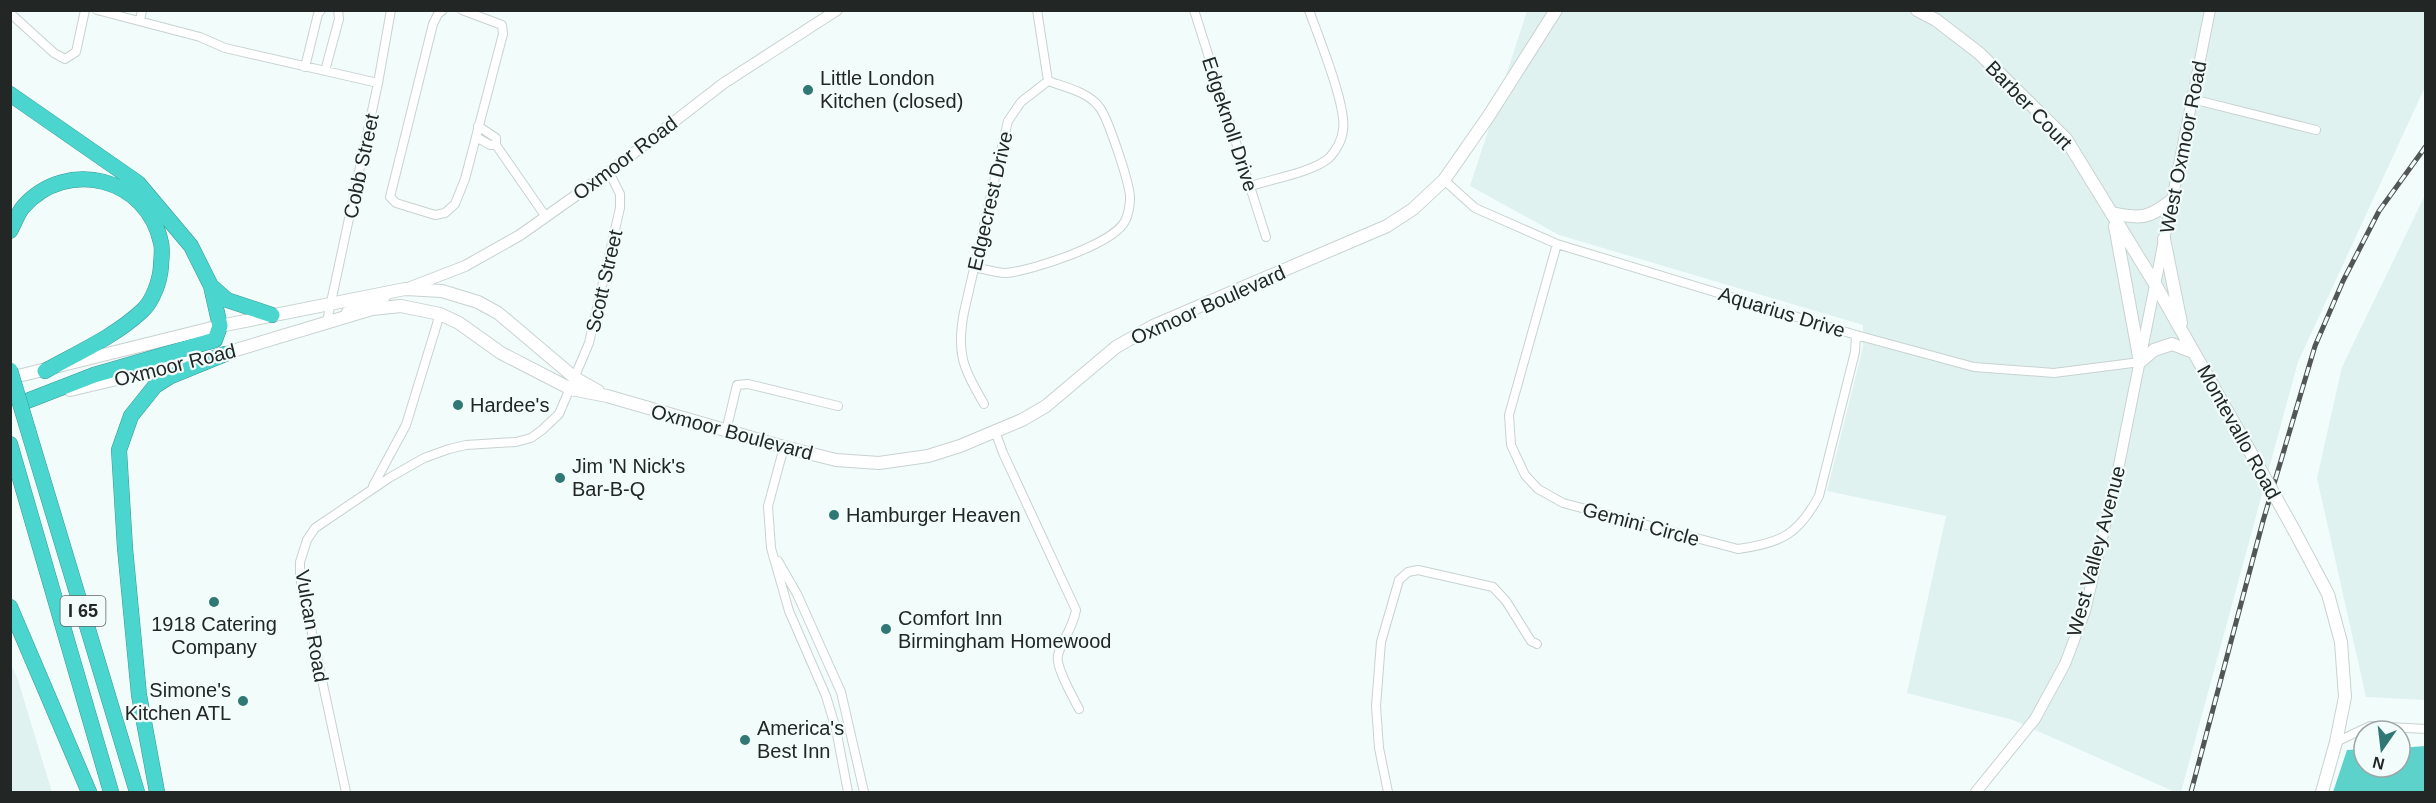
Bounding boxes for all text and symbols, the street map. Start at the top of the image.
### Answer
street label: Edgeknoll Drive [1198,54,1262,194]
street label: Barber Court [1981,56,2077,154]
street label: West Oxmoor Road [2155,59,2211,235]
place label: Little London Kitchen (closed) [820,67,963,112]
marker: Little London Kitchen (closed) [801,83,815,97]
street label: Cobb Street [339,111,383,220]
street label: Oxmoor Road [569,112,681,204]
street label: Edgecrest Drive [963,129,1017,273]
street label: Scott Street [582,227,627,334]
street label: Oxmoor Boulevard [1127,261,1289,349]
street label: Aquarius Drive [1716,282,1848,342]
street label: Oxmoor Road [112,339,238,391]
street label: Montevallo Road [2193,361,2285,503]
place label: Hardee's [470,394,549,416]
marker: Hardee's [451,398,465,412]
street label: Oxmoor Boulevard [649,400,815,464]
place label: Jim 'N Nick's Bar-B-Q [572,455,685,500]
street label: West Valley Avenue [2063,463,2129,639]
marker: Jim 'N Nick's Bar-B-Q [553,471,567,485]
street label: Gemini Circle [1580,498,1702,550]
place label: Hamburger Heaven [846,504,1021,526]
marker: Hamburger Heaven [827,508,841,522]
street label: Vulcan Road [291,568,333,684]
marker: 1918 Catering Company [207,595,221,609]
road number: I 65 [60,596,106,626]
place label: Comfort Inn Birmingham Homewood [898,607,1111,652]
place label: 1918 Catering Company [151,613,277,658]
marker: Comfort Inn Birmingham Homewood [879,622,893,636]
place label: Simone's Kitchen ATL [125,679,231,724]
marker: Simone's Kitchen ATL [236,694,250,708]
place label: America's Best Inn [757,717,844,762]
north arrow [2352,719,2412,779]
marker: America's Best Inn [738,733,752,747]
text: N [2371,753,2386,773]

